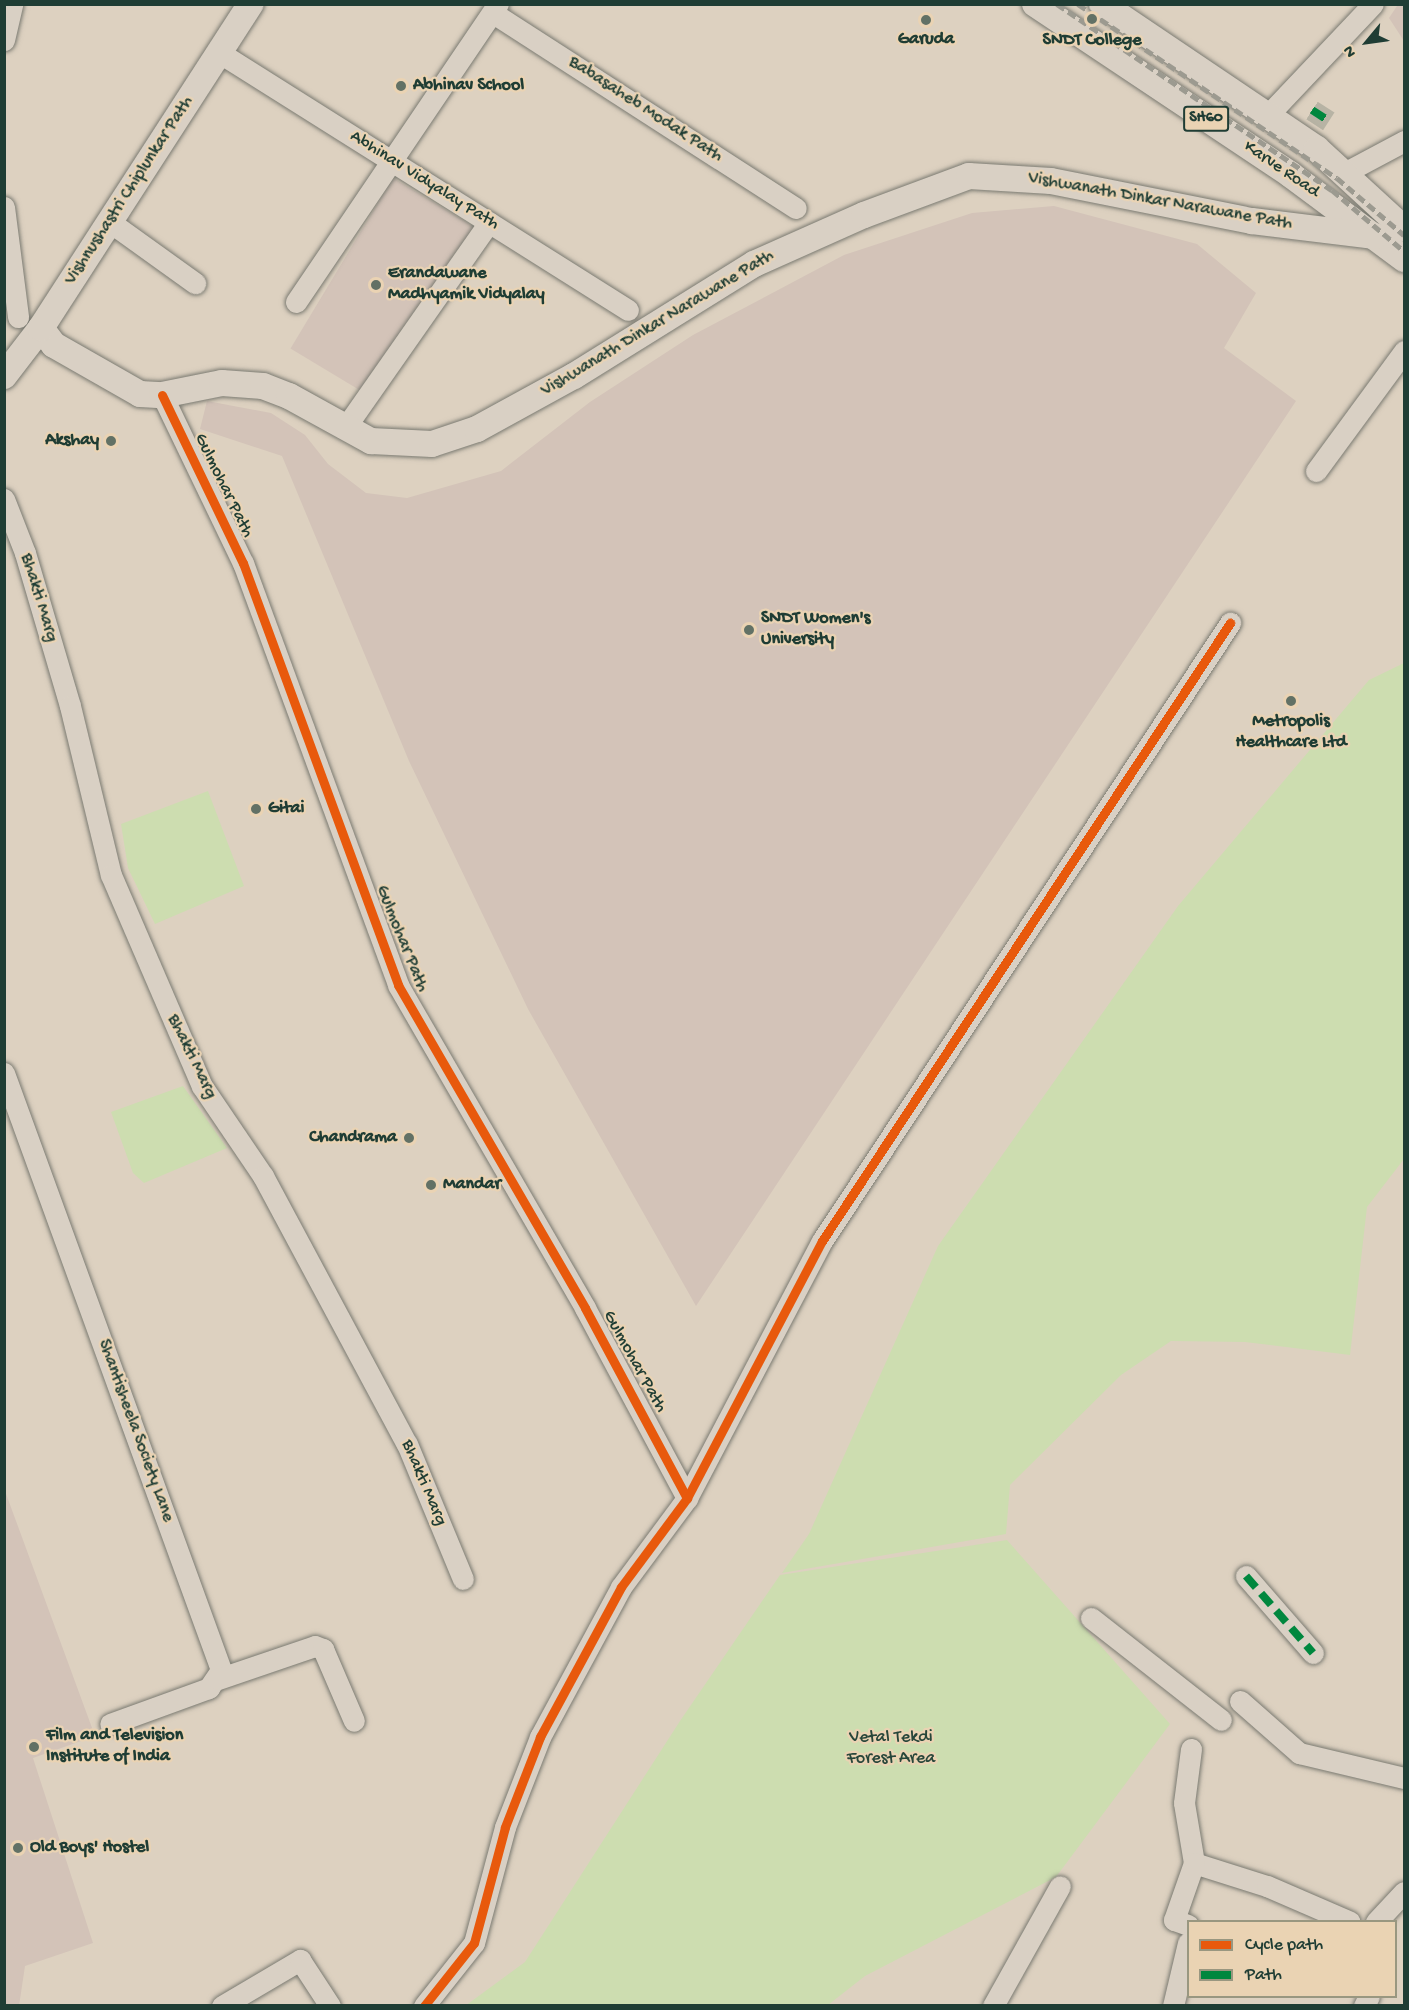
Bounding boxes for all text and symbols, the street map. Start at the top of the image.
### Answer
marker: SNDT College [1083,10,1101,28]
north arrow [1337,12,1397,72]
marker: Garuda [919,13,933,27]
place label: Garuda [898,29,954,51]
place label: SNDT College [1043,30,1141,52]
text: N [1340,42,1362,60]
street label: Babasaheb Modak Path [564,52,726,168]
place label: Abhinav School [413,75,524,97]
marker: Abhinav School [394,79,408,93]
street label: Vishnushastri Chiplunkar Path [61,93,199,289]
road number: SH60 [1182,106,1230,132]
street label: Abhinav Vidyalay Path [345,126,503,236]
street label: Karve Road [1239,137,1323,203]
street label: Vishwanath Dinkar Narawane Path [1026,168,1294,236]
street label: Vishwanath Dinkar Narawane Path [538,246,778,402]
place label: Erandawane Madhyamik Vidyalay [388,264,545,306]
marker: Erandawane Madhyamik Vidyalay [369,278,383,292]
place label: Akshay [45,430,99,452]
street label: Gulmohar Path [188,430,258,542]
marker: Akshay [104,434,118,448]
street label: Bhakti Marg [14,551,62,645]
place label: SNDT Women's University [761,609,870,652]
marker: SNDT Women's University [742,623,756,637]
marker: Metropolis Healthcare Ltd [1282,692,1300,710]
place label: Metropolis Healthcare Ltd [1235,712,1347,754]
place label: Gitai [268,798,305,820]
marker: Gitai [249,802,263,816]
street label: Gulmohar Path [370,883,432,995]
street label: Bhakti Marg [161,1011,221,1103]
place label: Chandrama [309,1127,397,1149]
marker: Chandrama [402,1131,416,1145]
place label: Mandar [443,1174,501,1196]
marker: Mandar [424,1178,438,1192]
street label: Gulmohar Path [597,1307,671,1417]
street label: Shantisheela Society Lane [92,1337,178,1525]
street label: Bhakti Marg [395,1437,451,1529]
place label: Film and Television Institute of India [46,1726,183,1768]
park label: Vetal Tekdi Forest Area [847,1728,935,1770]
marker: Film and Television Institute of India [27,1740,41,1754]
place label: Old Boys' Hostel [30,1837,149,1859]
marker: Old Boys' Hostel [11,1841,25,1855]
legend [1187,1920,1397,1998]
text: Cycle path [1245,1935,1323,1956]
text: Path [1245,1965,1282,1986]

